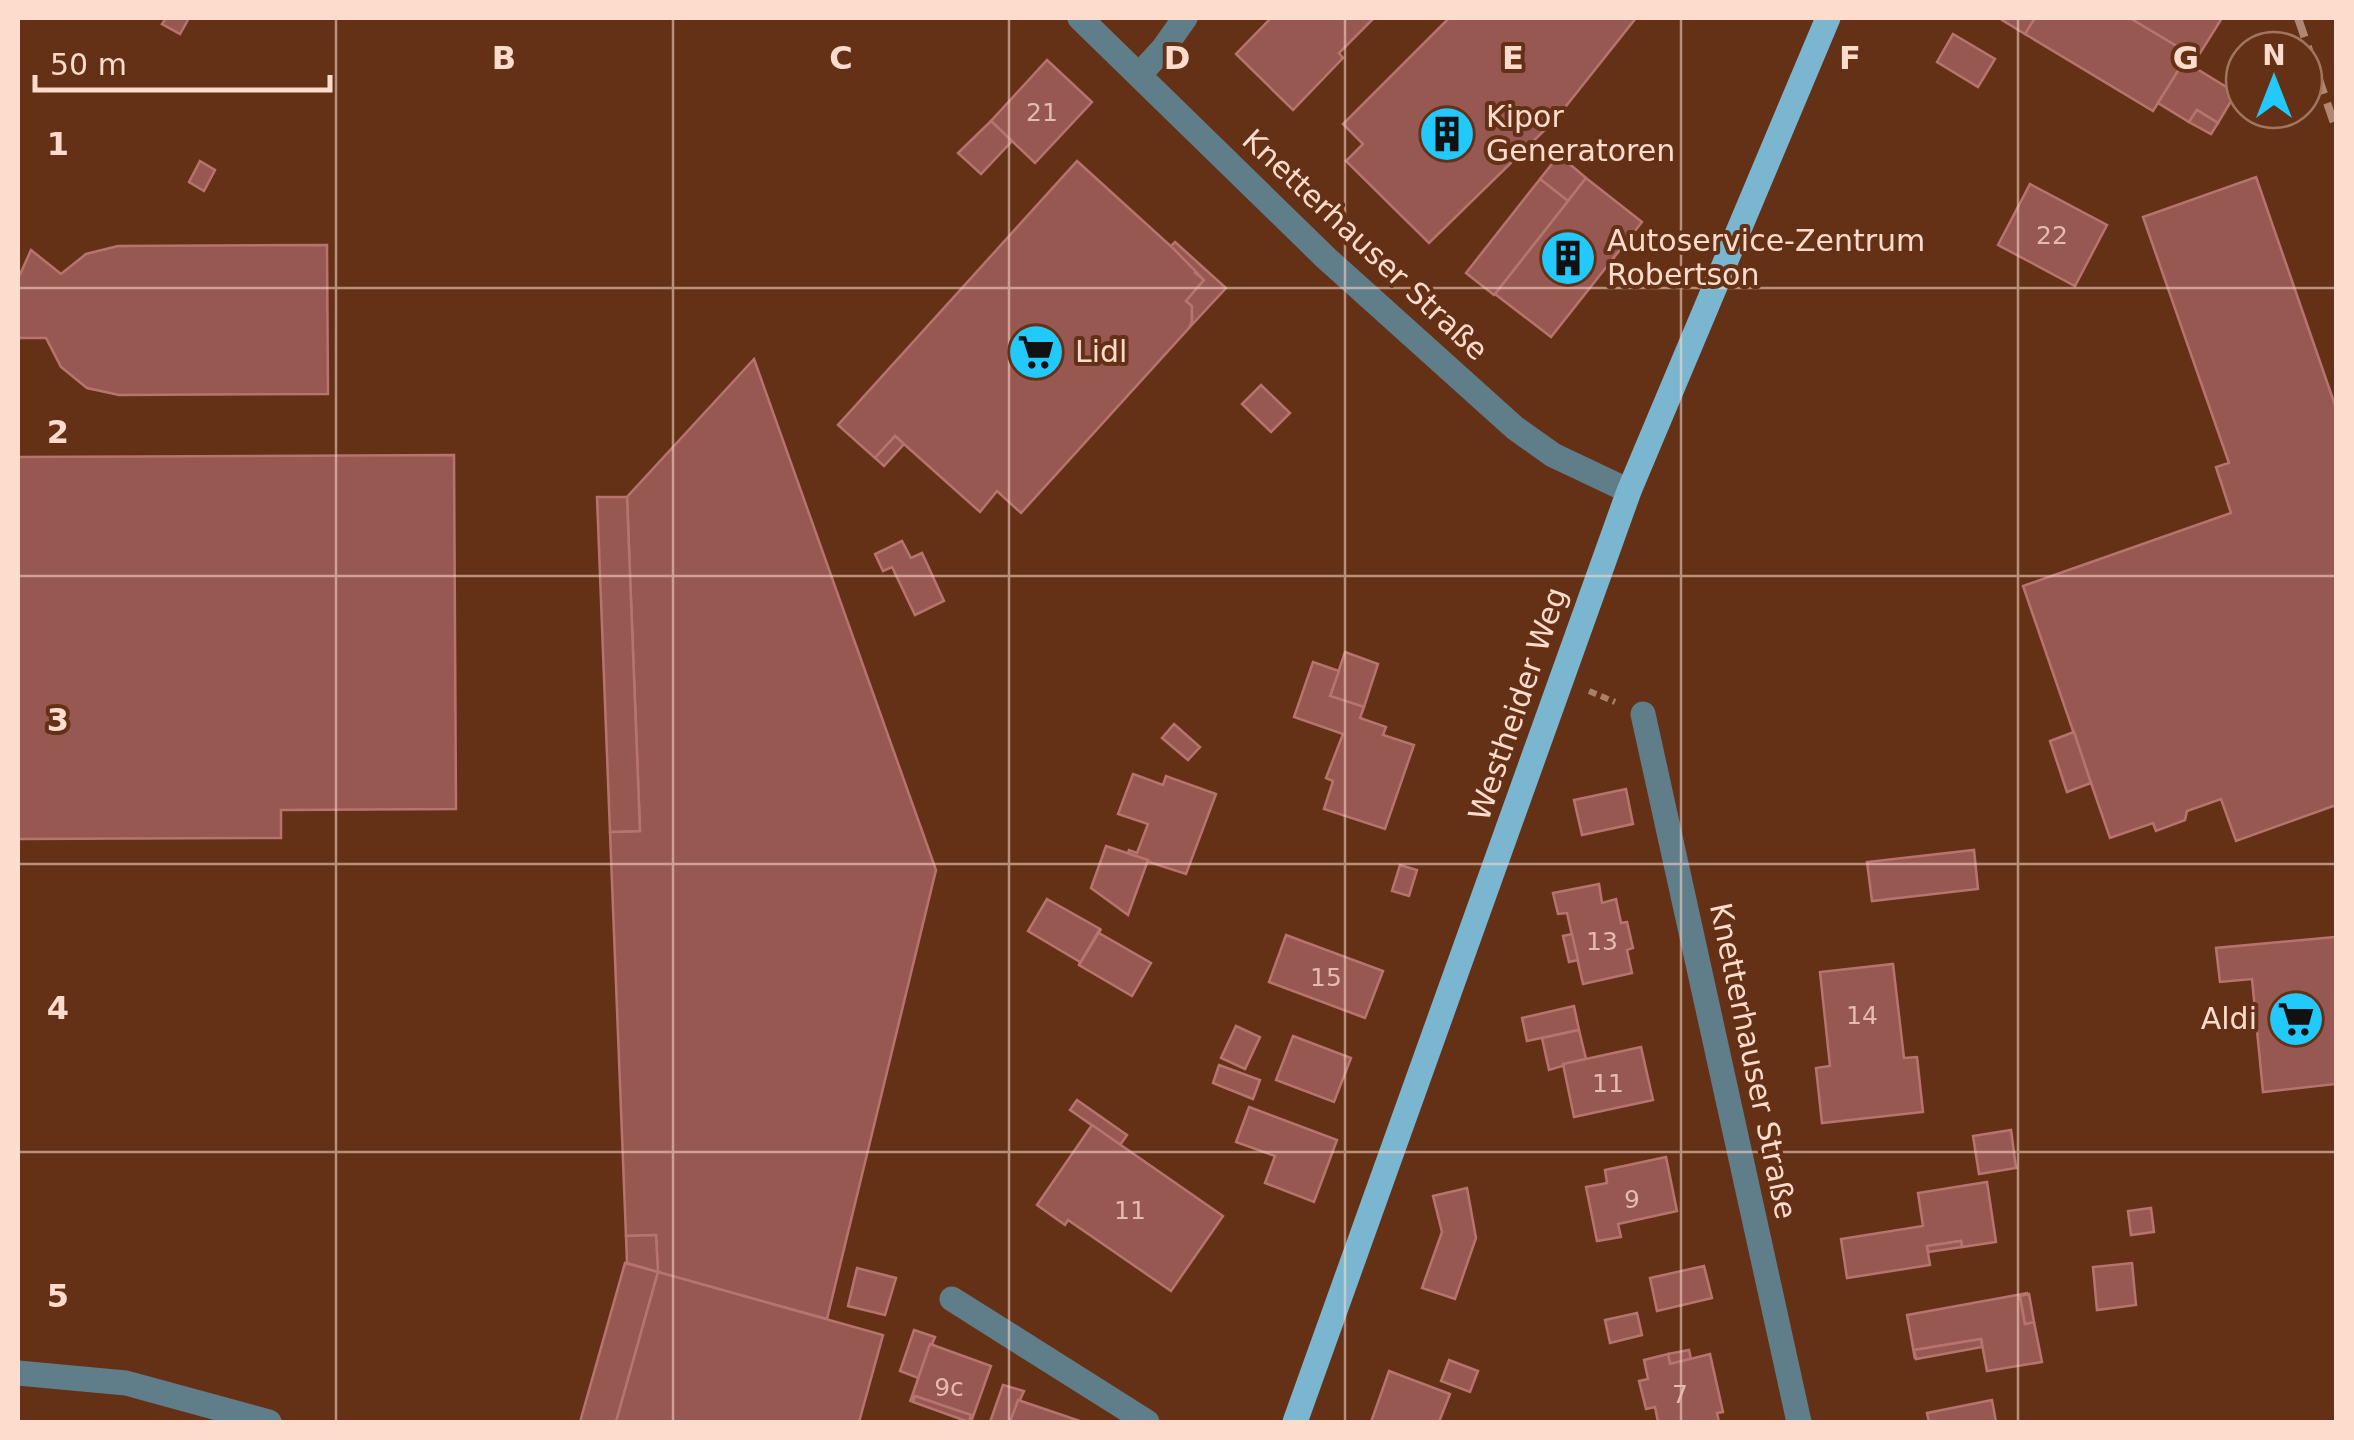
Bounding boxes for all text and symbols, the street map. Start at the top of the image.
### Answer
scale bar [35,30,330,92]
north arrow [2224,30,2324,130]
text: B [492,39,516,77]
text: C [829,39,853,77]
text: D [1164,39,1190,77]
text: E [1502,39,1524,77]
text: F [1839,39,1861,77]
text: G [2173,39,2199,77]
text: N [2262,39,2286,72]
text: 50 m [50,47,127,82]
house number: 21 [1026,98,1058,127]
place label: Kipor Generatoren [1486,99,1675,168]
building icon: Kipor Generatoren [1417,104,1477,164]
street label: Knetterhauser Straße [1236,122,1495,367]
text: 1 [47,125,69,163]
house number: 22 [2036,221,2068,250]
place label: Autoservice-Zentrum Robertson [1607,223,1925,292]
building icon: Autoservice-Zentrum Robertson [1538,228,1598,288]
supermarket icon: Lidl [1006,322,1066,382]
place label: Lidl [1075,334,1127,369]
text: 2 [47,413,69,451]
street label: Westheider Weg [1461,583,1574,825]
text: 3 [47,701,69,739]
street label: Knetterhauser Straße [1703,900,1804,1222]
house number: 13 [1586,927,1618,956]
house number: 15 [1310,963,1342,992]
text: 4 [47,989,69,1027]
supermarket icon: Aldi [2266,989,2326,1049]
house number: 14 [1846,1001,1878,1030]
place label: Aldi [2201,1001,2257,1036]
house number: 11 [1592,1069,1624,1098]
house number: 9 [1624,1185,1640,1214]
house number: 11 [1114,1196,1146,1225]
text: 5 [47,1277,69,1315]
house number: 9c [934,1373,964,1402]
house number: 7 [1672,1380,1688,1409]

